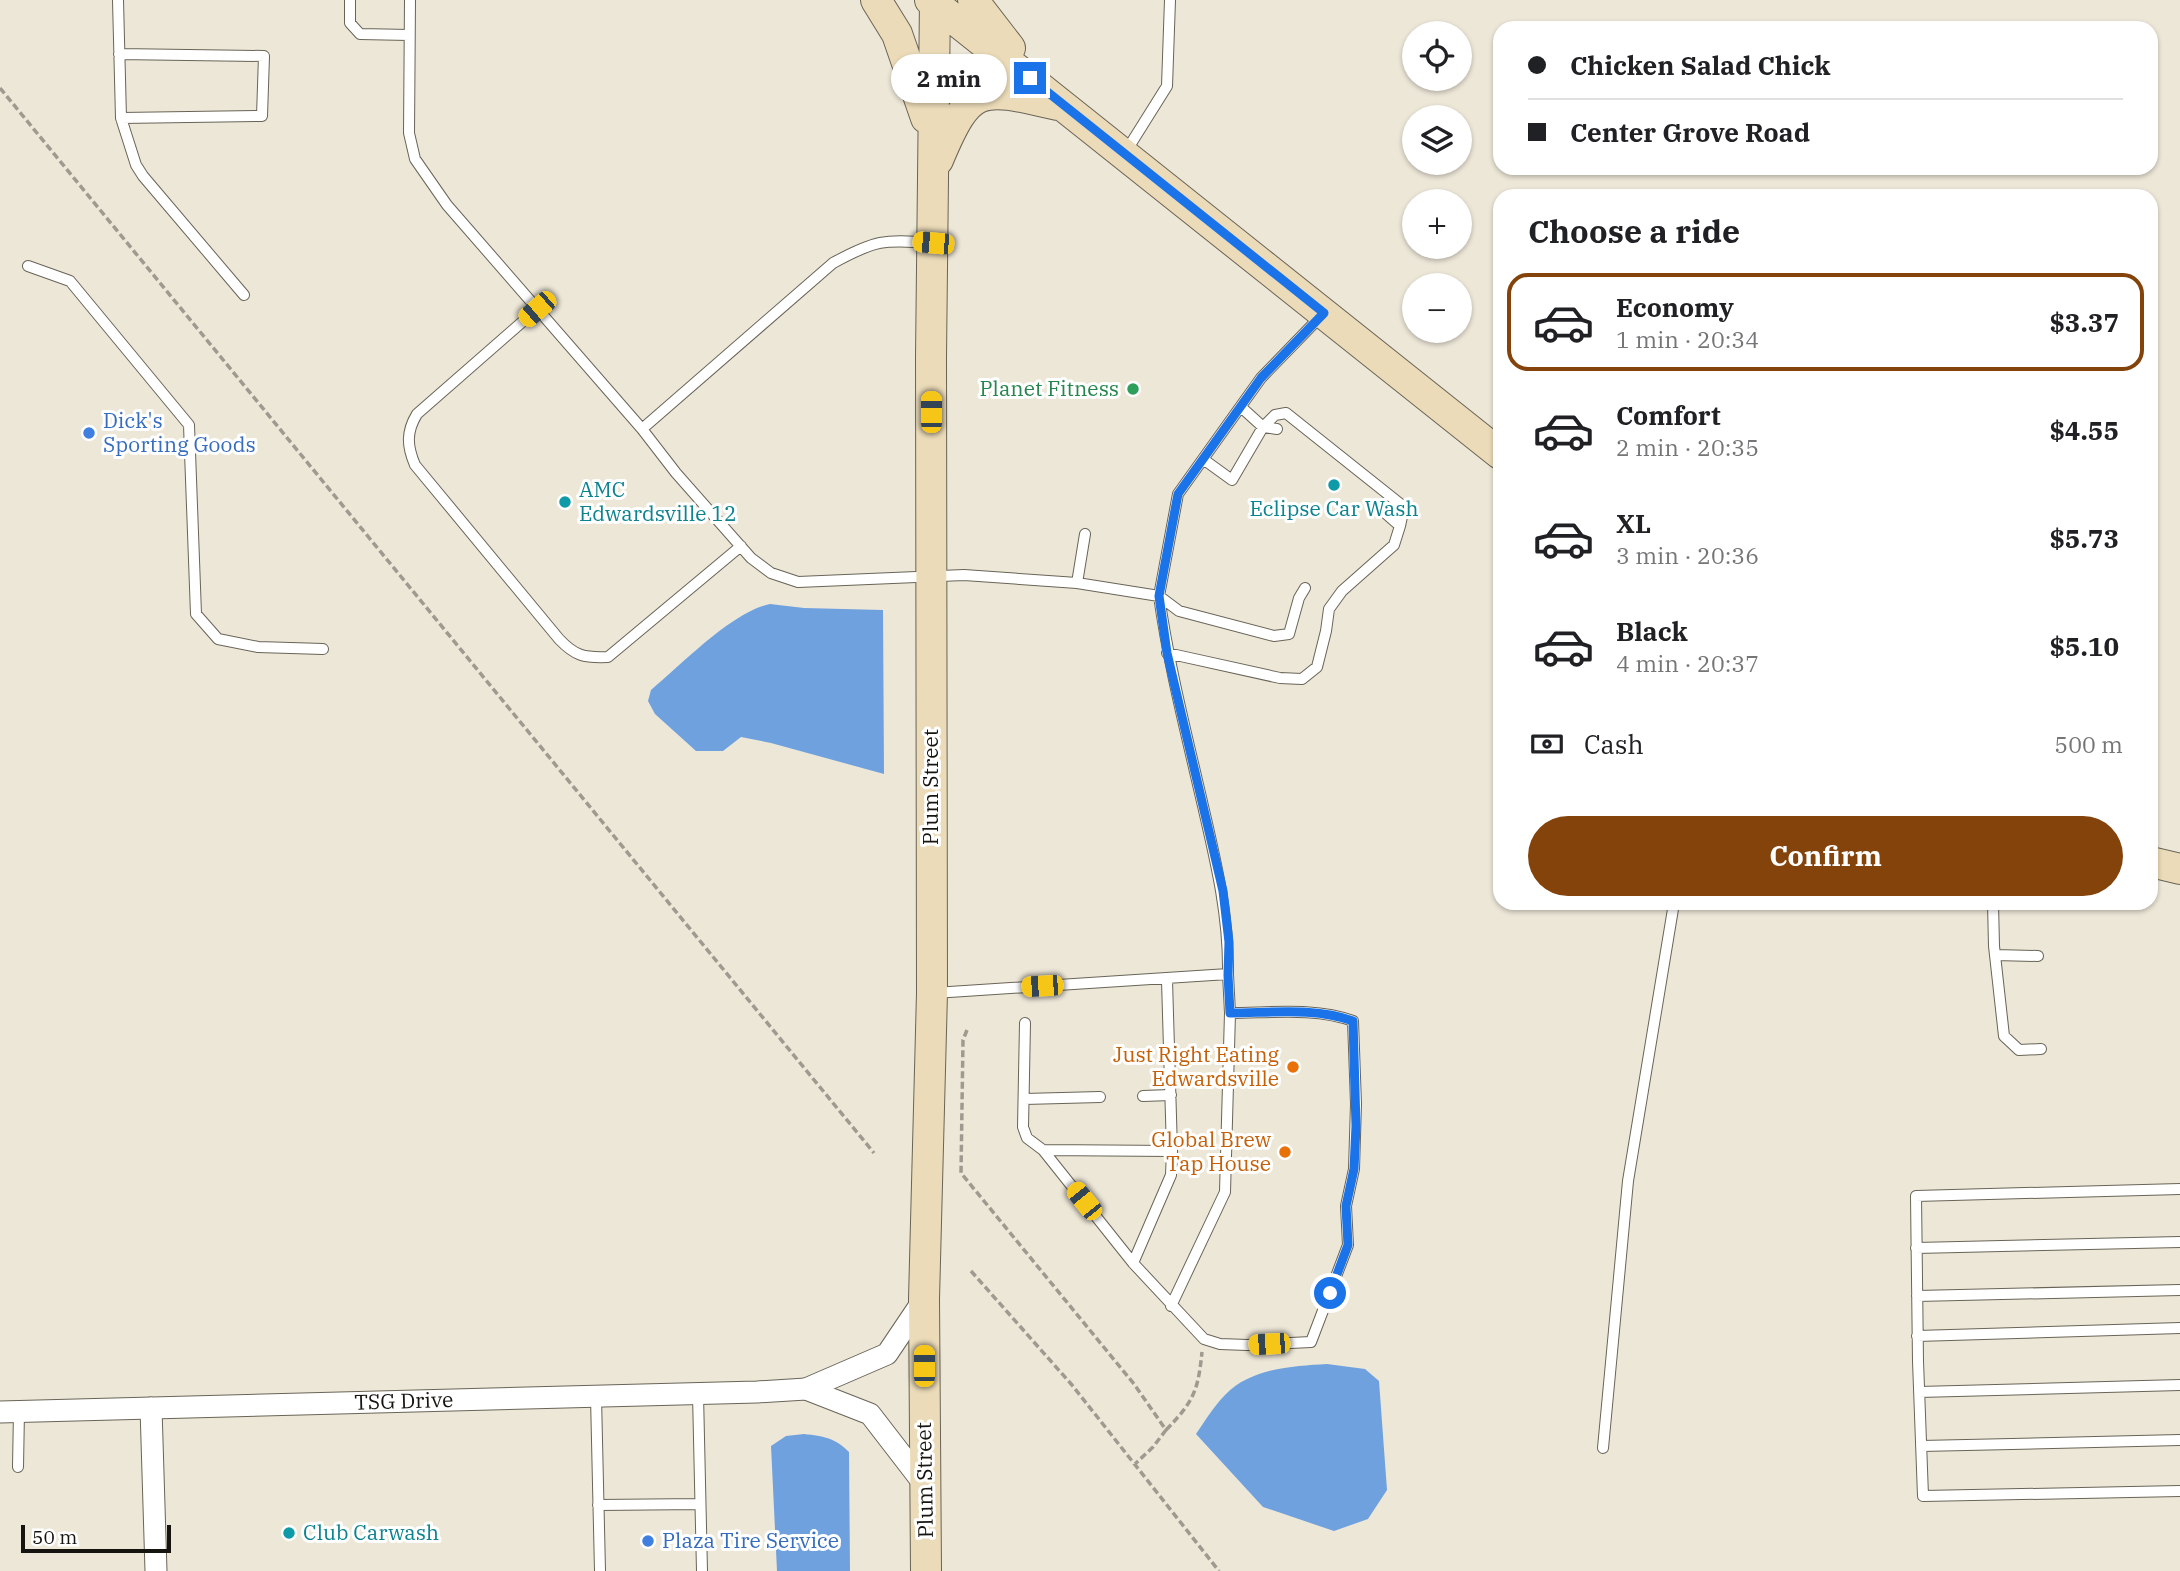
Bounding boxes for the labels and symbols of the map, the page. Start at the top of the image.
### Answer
callout: 2 min [890,54,1006,102]
route end [1014,62,1046,94]
car [912,231,955,255]
car [515,287,560,331]
place label: Planet Fitness [979,374,1119,402]
marker: Planet Fitness [1125,381,1141,397]
car [921,391,942,433]
place label: Dick's Sporting Goods [103,406,256,458]
marker: Dick's Sporting Goods [81,425,97,441]
place label: AMC Edwardsville 12 [579,475,737,527]
marker: Eclipse Car Wash [1326,477,1342,493]
marker: AMC Edwardsville 12 [557,494,573,510]
place label: Eclipse Car Wash [1249,494,1419,522]
street label: Plum Street [916,729,944,845]
car [1021,974,1064,998]
place label: Just Right Eating Edwardsville [1113,1040,1280,1092]
marker: Just Right Eating Edwardsville [1285,1059,1301,1075]
place label: Global Brew Tap House [1151,1125,1272,1177]
marker: Global Brew Tap House [1277,1144,1293,1160]
car [1063,1178,1106,1224]
route start [1314,1277,1346,1309]
car [1248,1332,1291,1356]
car [914,1345,935,1387]
street label: TSG Drive [354,1385,454,1416]
street label: Plum Street [909,1422,939,1538]
place label: Club Carwash [303,1518,439,1546]
scale bar [21,1522,172,1554]
marker: Club Carwash [281,1525,297,1541]
place label: Plaza Tire Service [662,1526,839,1554]
marker: Plaza Tire Service [640,1533,656,1549]

